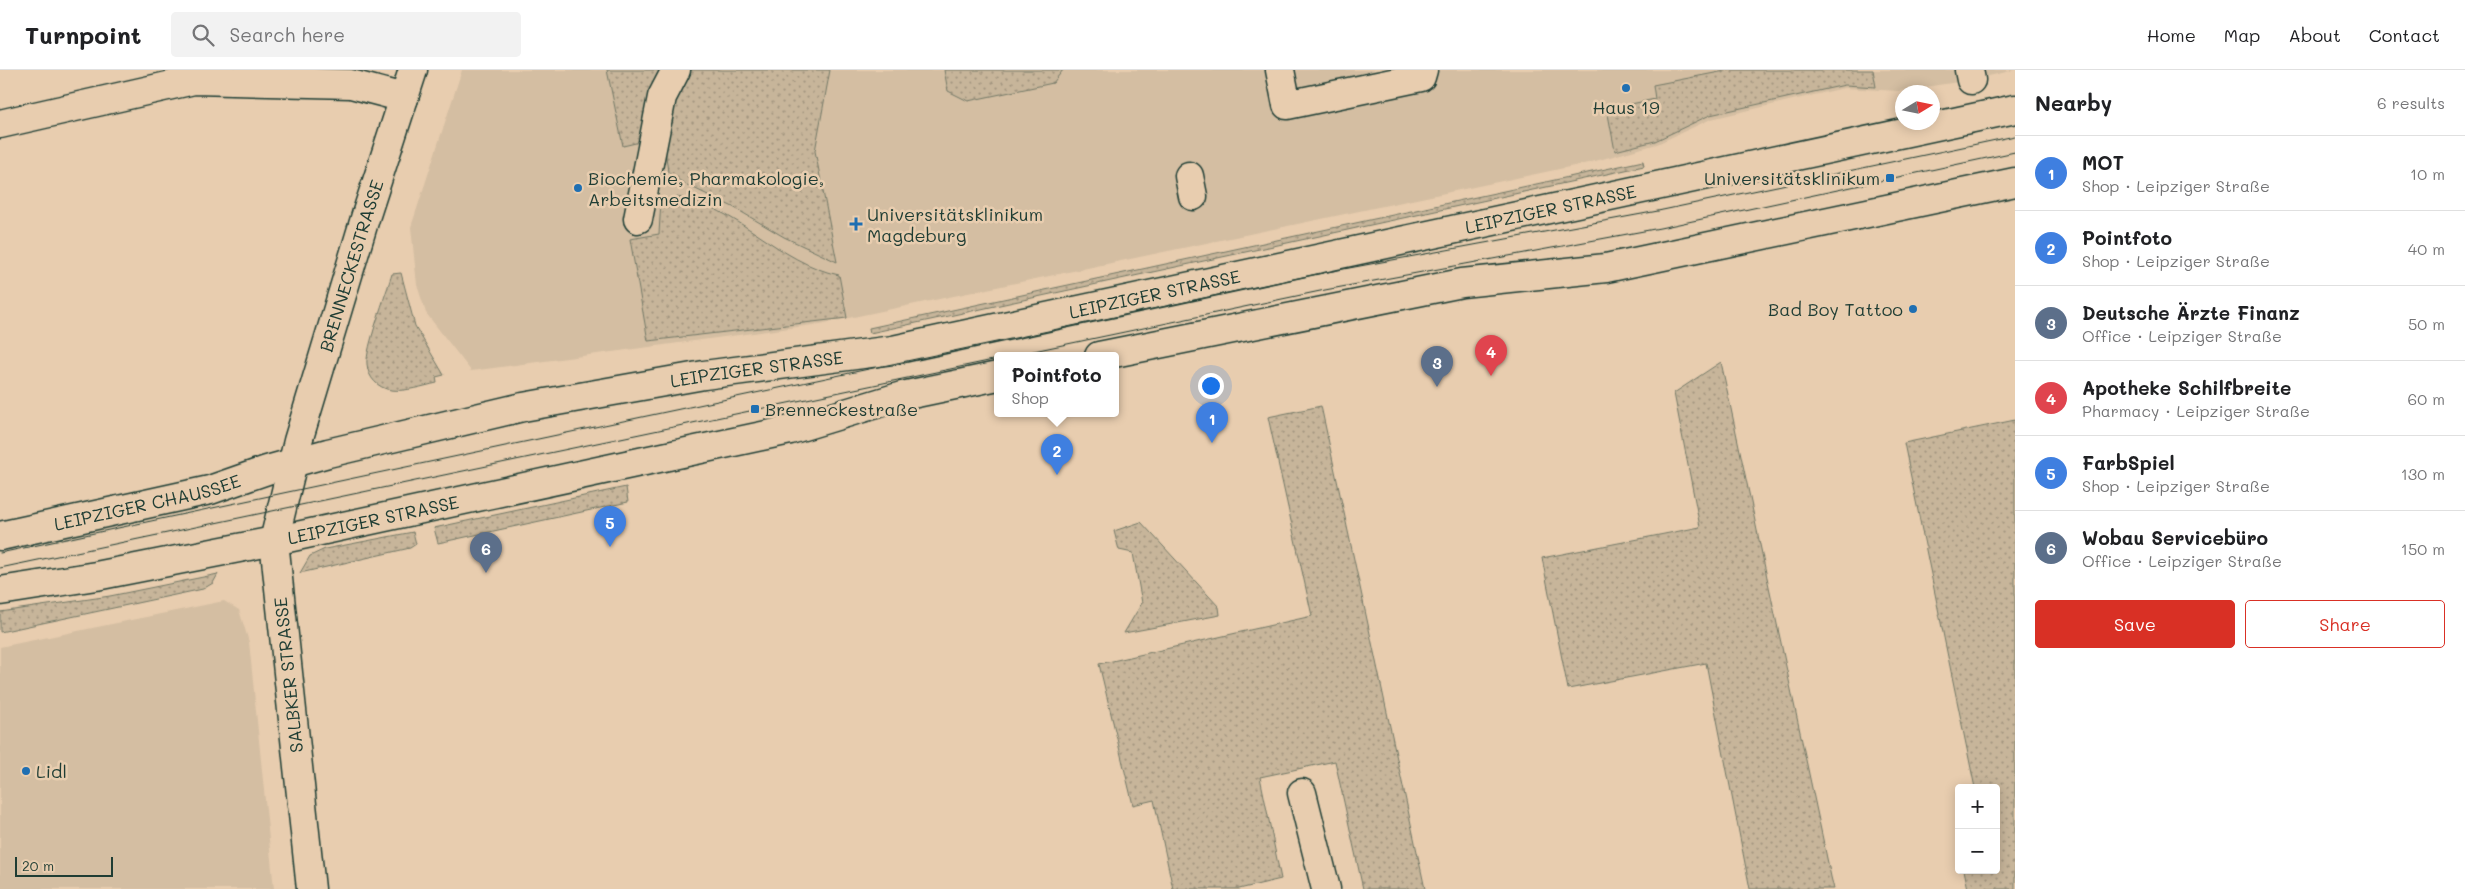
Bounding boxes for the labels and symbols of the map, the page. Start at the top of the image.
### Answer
marker: Haus 19 [1620,82,1632,94]
north arrow [1895,85,1940,130]
place label: Haus 19 [1592,95,1660,119]
place label: Biochemie, Pharmakologie, Arbeitsmedizin [588,166,824,211]
place label: Universitätsklinikum [1704,166,1880,190]
marker: Universitätsklinikum [1884,172,1896,184]
street label: BRENNECKESTRASSE [314,176,389,355]
street label: LEIPZIGER STRASSE [1463,179,1638,239]
marker: Biochemie, Pharmakologie, Arbeitsmedizin [572,182,584,194]
place label: Universitätsklinikum Magdeburg [867,202,1043,247]
marker: Universitätsklinikum Magdeburg [849,217,863,231]
street label: LEIPZIGER STRASSE [1067,264,1242,324]
place label: Bad Boy Tattoo [1768,297,1903,321]
marker: Bad Boy Tattoo [1907,303,1919,315]
pin: 4 [1475,335,1507,376]
street label: LEIPZIGER STRASSE [668,345,845,393]
pin: 3 [1421,346,1453,387]
your location [1198,373,1224,399]
place label: Brenneckestraße [765,397,918,421]
pin: 1 [1196,402,1228,443]
marker: Brenneckestraße [749,403,761,415]
pin: 2 [1041,434,1073,475]
street label: LEIPZIGER CHAUSSEE [52,468,244,536]
street label: LEIPZIGER STRASSE [285,489,461,550]
pin: 5 [594,506,626,547]
pin: 6 [470,532,502,573]
street label: SALBKER STRASSE [268,596,308,754]
place label: Lidl [36,759,67,783]
marker: Lidl [20,765,32,777]
scale bar [15,854,112,877]

